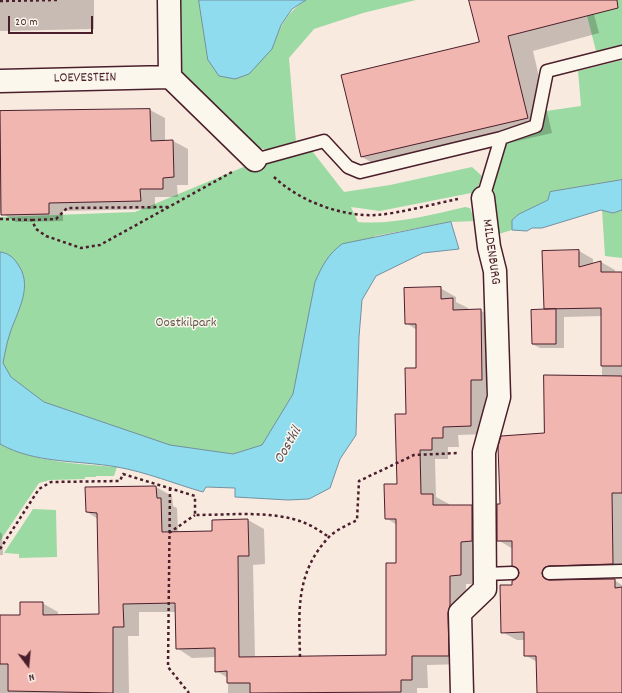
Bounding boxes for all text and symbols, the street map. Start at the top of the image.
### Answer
scale bar [10,8,95,34]
text: 20 m [15,14,38,31]
street label: LOEVESTEIN [54,70,116,88]
street label: MILDENBURG [477,218,503,286]
park label: Oostkilpark [156,316,216,332]
water label: Oostkil [271,424,307,468]
north arrow [8,645,48,685]
text: N [26,668,36,685]

